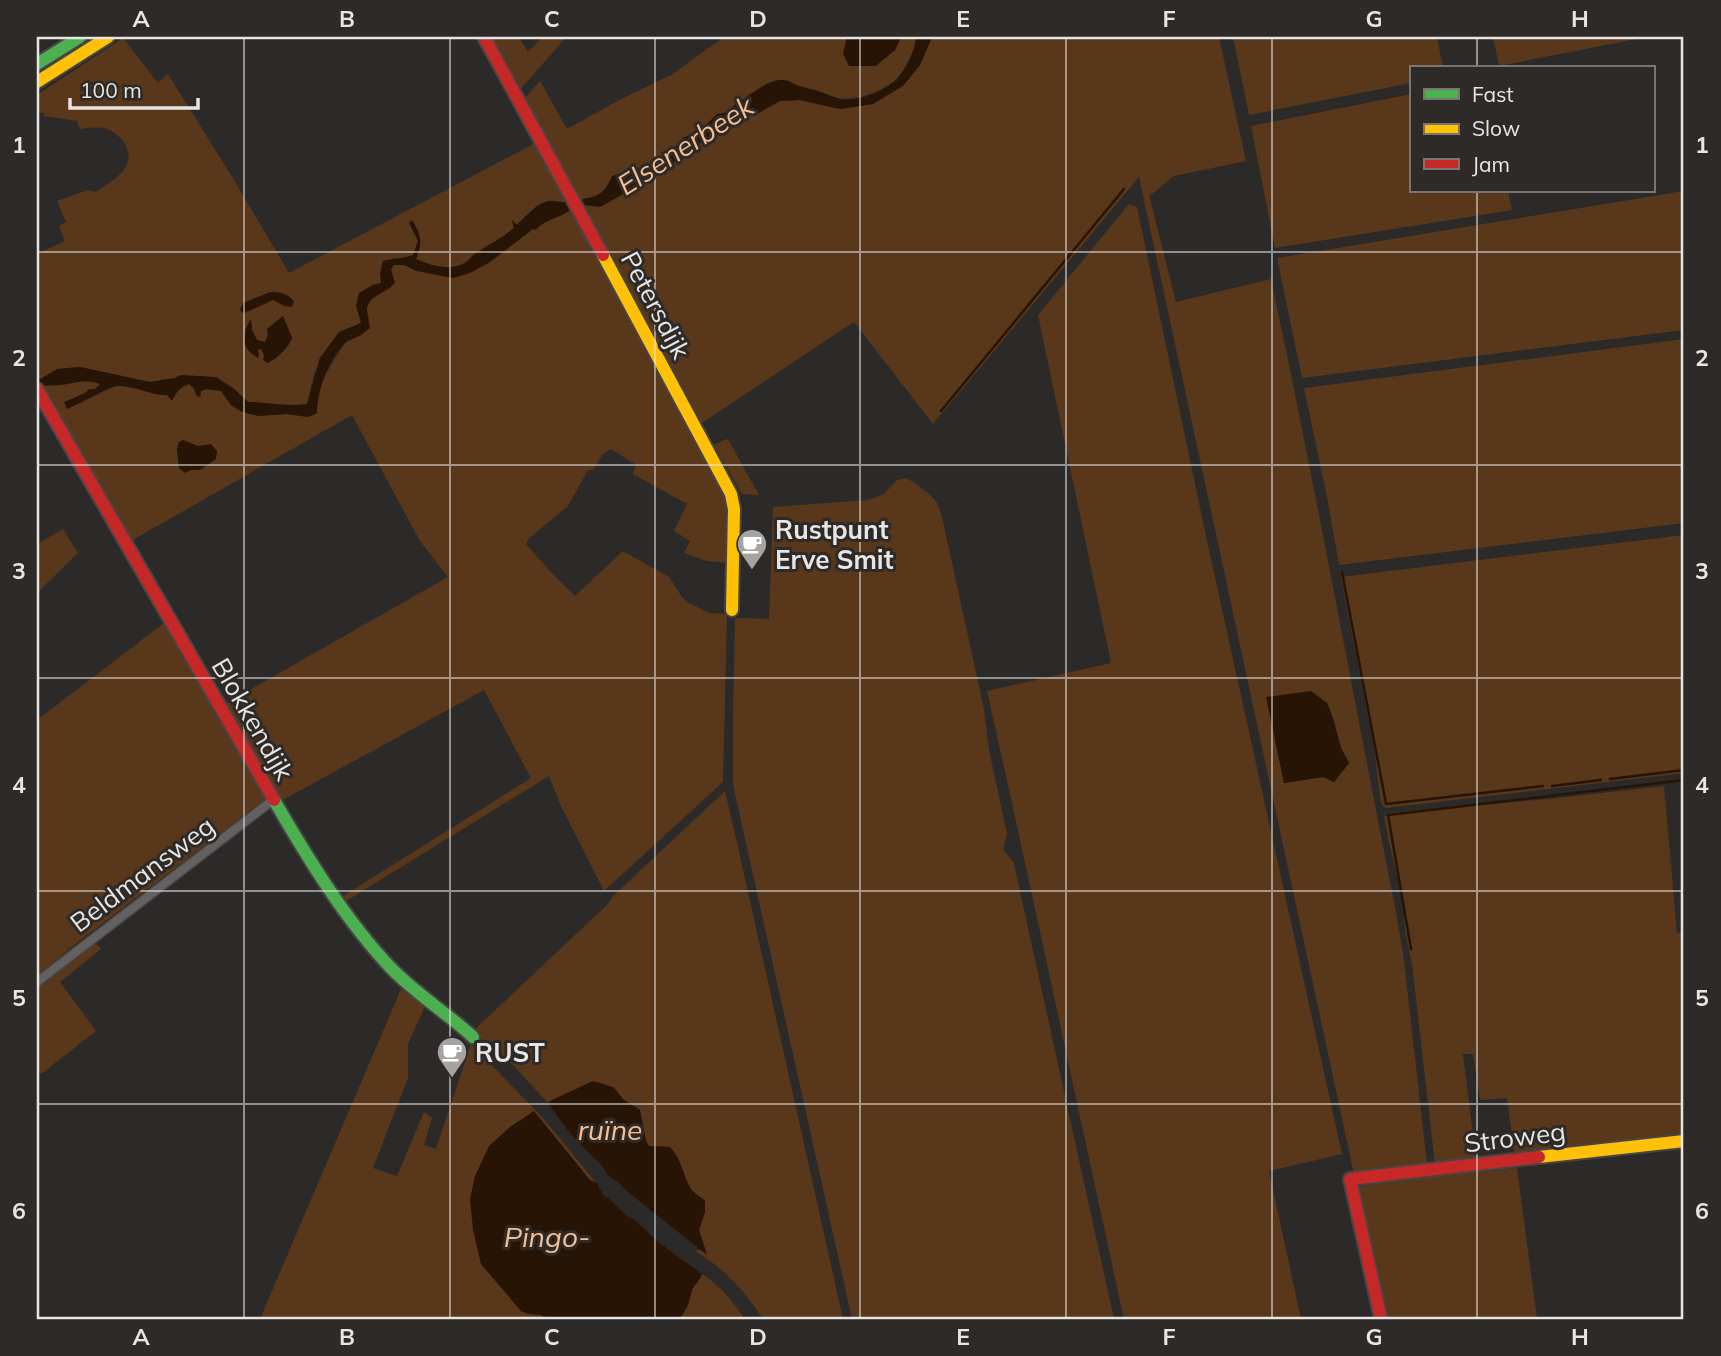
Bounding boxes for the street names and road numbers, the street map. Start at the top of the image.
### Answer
street label: Petersdijk [614,246,698,365]
street label: Blokkendijk [205,652,302,787]
street label: Beldmansweg [63,809,221,939]
street label: Stroweg [1463,1114,1567,1160]

